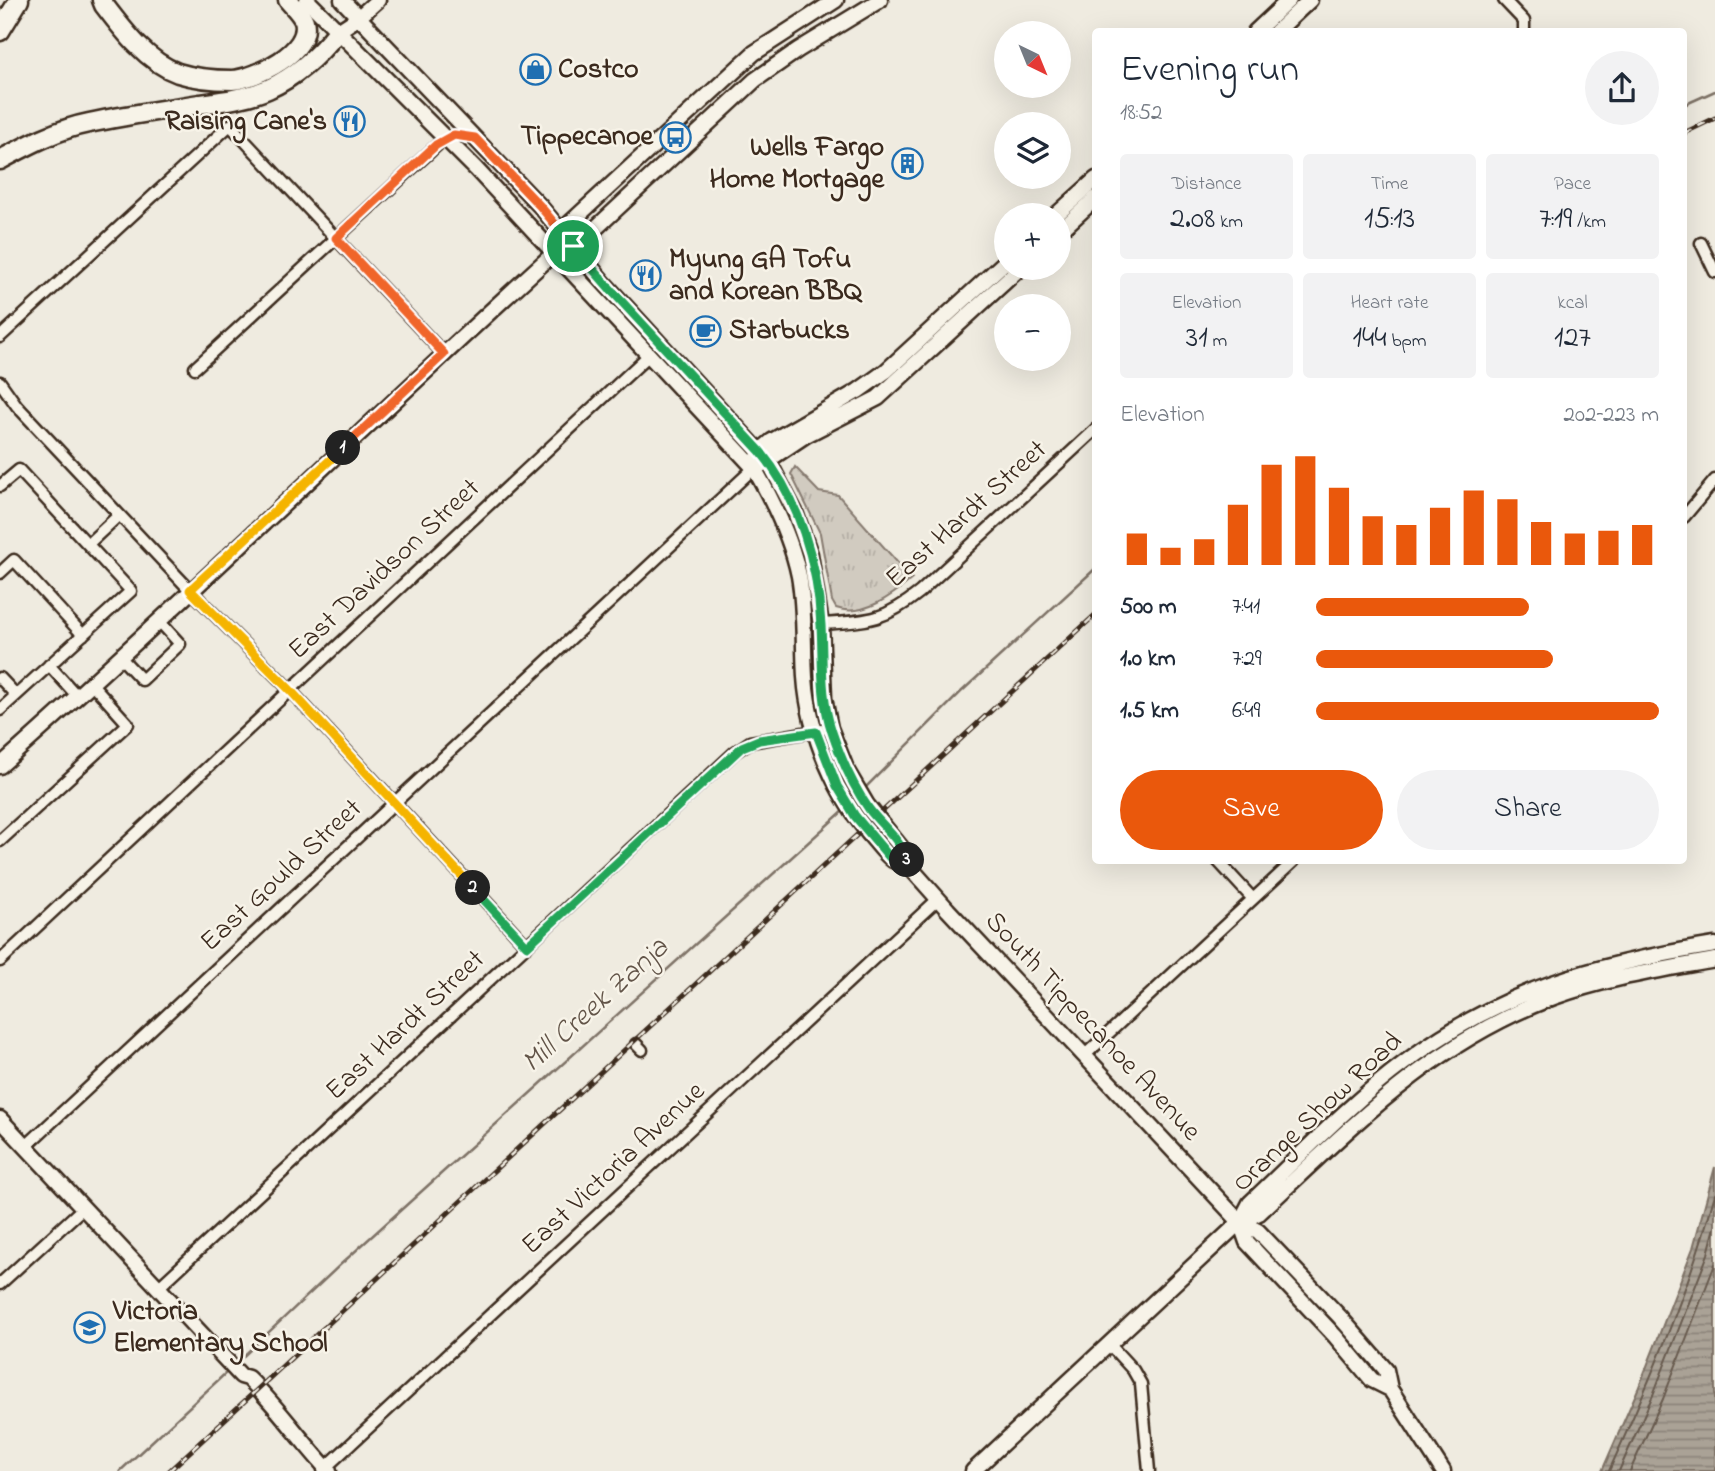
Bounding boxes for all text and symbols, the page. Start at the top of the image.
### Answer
north arrow [994,21,1071,98]
map controls [994,21,1071,371]
text: Evening run [1120,43,1299,99]
place label: Costco [558,50,639,91]
button: share [1585,51,1659,125]
shop icon: Costco [518,53,552,87]
text: 18:52 [1120,97,1162,130]
place label: Raising Cane's [165,102,327,144]
restaurant icon: Raising Cane's [333,105,367,139]
button: layers [994,112,1071,189]
place label: Tippecanoe [520,117,654,158]
bus stop icon: Tippecanoe [659,120,693,154]
place label: Wells Fargo Home Mortgage [709,128,885,202]
building icon: Wells Fargo Home Mortgage [890,147,924,181]
text: Distance [1172,171,1242,198]
text: Time [1371,171,1408,198]
text: Pace [1554,171,1591,198]
text: 2.08 [1170,198,1215,242]
text: 15:13 [1364,198,1415,242]
text: 7:19 [1539,198,1572,242]
button: + [994,203,1071,280]
text: km [1215,209,1243,236]
text: /km [1572,209,1606,236]
pin [543,216,603,276]
icon: arrive [554,227,592,265]
place label: Myung GA Tofu and Korean BBQ [669,240,863,313]
restaurant icon: Myung GA Tofu and Korean BBQ [629,259,663,293]
text: Elevation [1172,290,1241,317]
text: Heart rate [1351,290,1428,317]
text: kcal [1557,290,1588,317]
button: − [994,294,1071,371]
place label: Starbucks [729,311,850,352]
cafe icon: Starbucks [689,314,723,348]
text: 31 [1186,317,1208,361]
text: 144 [1352,317,1387,361]
text: 127 [1554,317,1591,361]
text: m [1208,328,1227,355]
text: bpm [1387,328,1427,355]
text: Elevation [1120,399,1205,432]
text: 202–223 m [1564,399,1659,432]
pin: 1 [326,430,360,466]
street label: East Hardt Street [877,431,1057,599]
text: 1 [339,434,346,461]
street label: East Davidson Street [280,470,490,670]
text: 500 m [1120,591,1177,624]
text: 7:41 [1232,591,1260,624]
text: 1.0 km [1120,643,1176,676]
text: 7:29 [1232,643,1262,676]
text: 1.5 km [1120,695,1179,728]
text: 6:49 [1232,695,1260,728]
button: Save [1120,770,1383,850]
button: Share [1397,770,1659,850]
street label: East Gould Street [192,790,372,962]
pin: 3 [890,842,925,878]
text: 3 [903,846,910,873]
pin: 2 [456,870,490,906]
text: 2 [468,874,477,901]
street label: South Tippecanoe Avenue [974,903,1210,1152]
water label: Mill Creek Zanja [513,927,680,1084]
street label: East Hardt Street [317,941,495,1111]
street label: Orange Show Road [1223,1023,1413,1203]
street label: East Victoria Avenue [513,1072,715,1265]
place label: Victoria Elementary School [112,1292,328,1365]
school or university icon: Victoria Elementary School [73,1311,107,1345]

